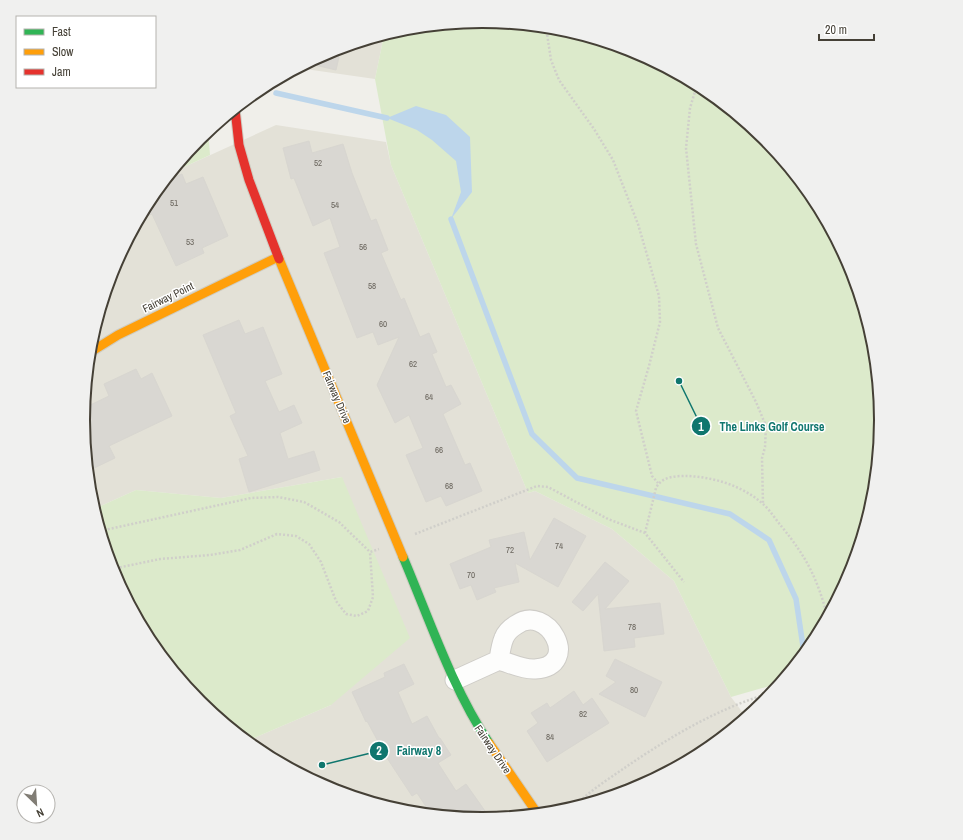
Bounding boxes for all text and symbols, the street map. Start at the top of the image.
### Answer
legend [16,16,156,88]
scale bar [819,16,874,42]
text: 20 m [825,22,847,38]
text: Fast [52,24,71,40]
text: Slow [52,44,74,60]
text: Jam [52,64,71,80]
house number: 52 [314,157,322,169]
house number: 51 [170,197,178,209]
house number: 54 [331,199,339,211]
house number: 53 [186,236,194,248]
house number: 56 [359,241,367,253]
street label: Fairway Point [140,278,196,315]
house number: 58 [368,280,376,292]
house number: 60 [379,318,387,330]
house number: 62 [409,358,417,370]
street label: Fairway Drive [320,369,354,425]
house number: 64 [425,391,433,403]
callout: The Links Golf Course [691,414,832,438]
text: 1 [698,419,704,435]
text: The Links Golf Course [720,419,825,435]
house number: 66 [435,444,443,456]
house number: 68 [445,480,453,492]
house number: 74 [555,540,563,552]
house number: 72 [506,544,514,556]
house number: 70 [467,569,475,581]
house number: 78 [628,621,636,633]
house number: 80 [630,684,638,696]
house number: 82 [579,708,587,720]
street label: Fairway Drive [472,722,514,776]
house number: 84 [546,731,554,743]
callout: Fairway 8 [369,739,449,763]
text: 2 [376,743,382,759]
text: Fairway 8 [397,743,442,759]
north arrow [16,784,56,824]
text: N [34,805,46,821]

